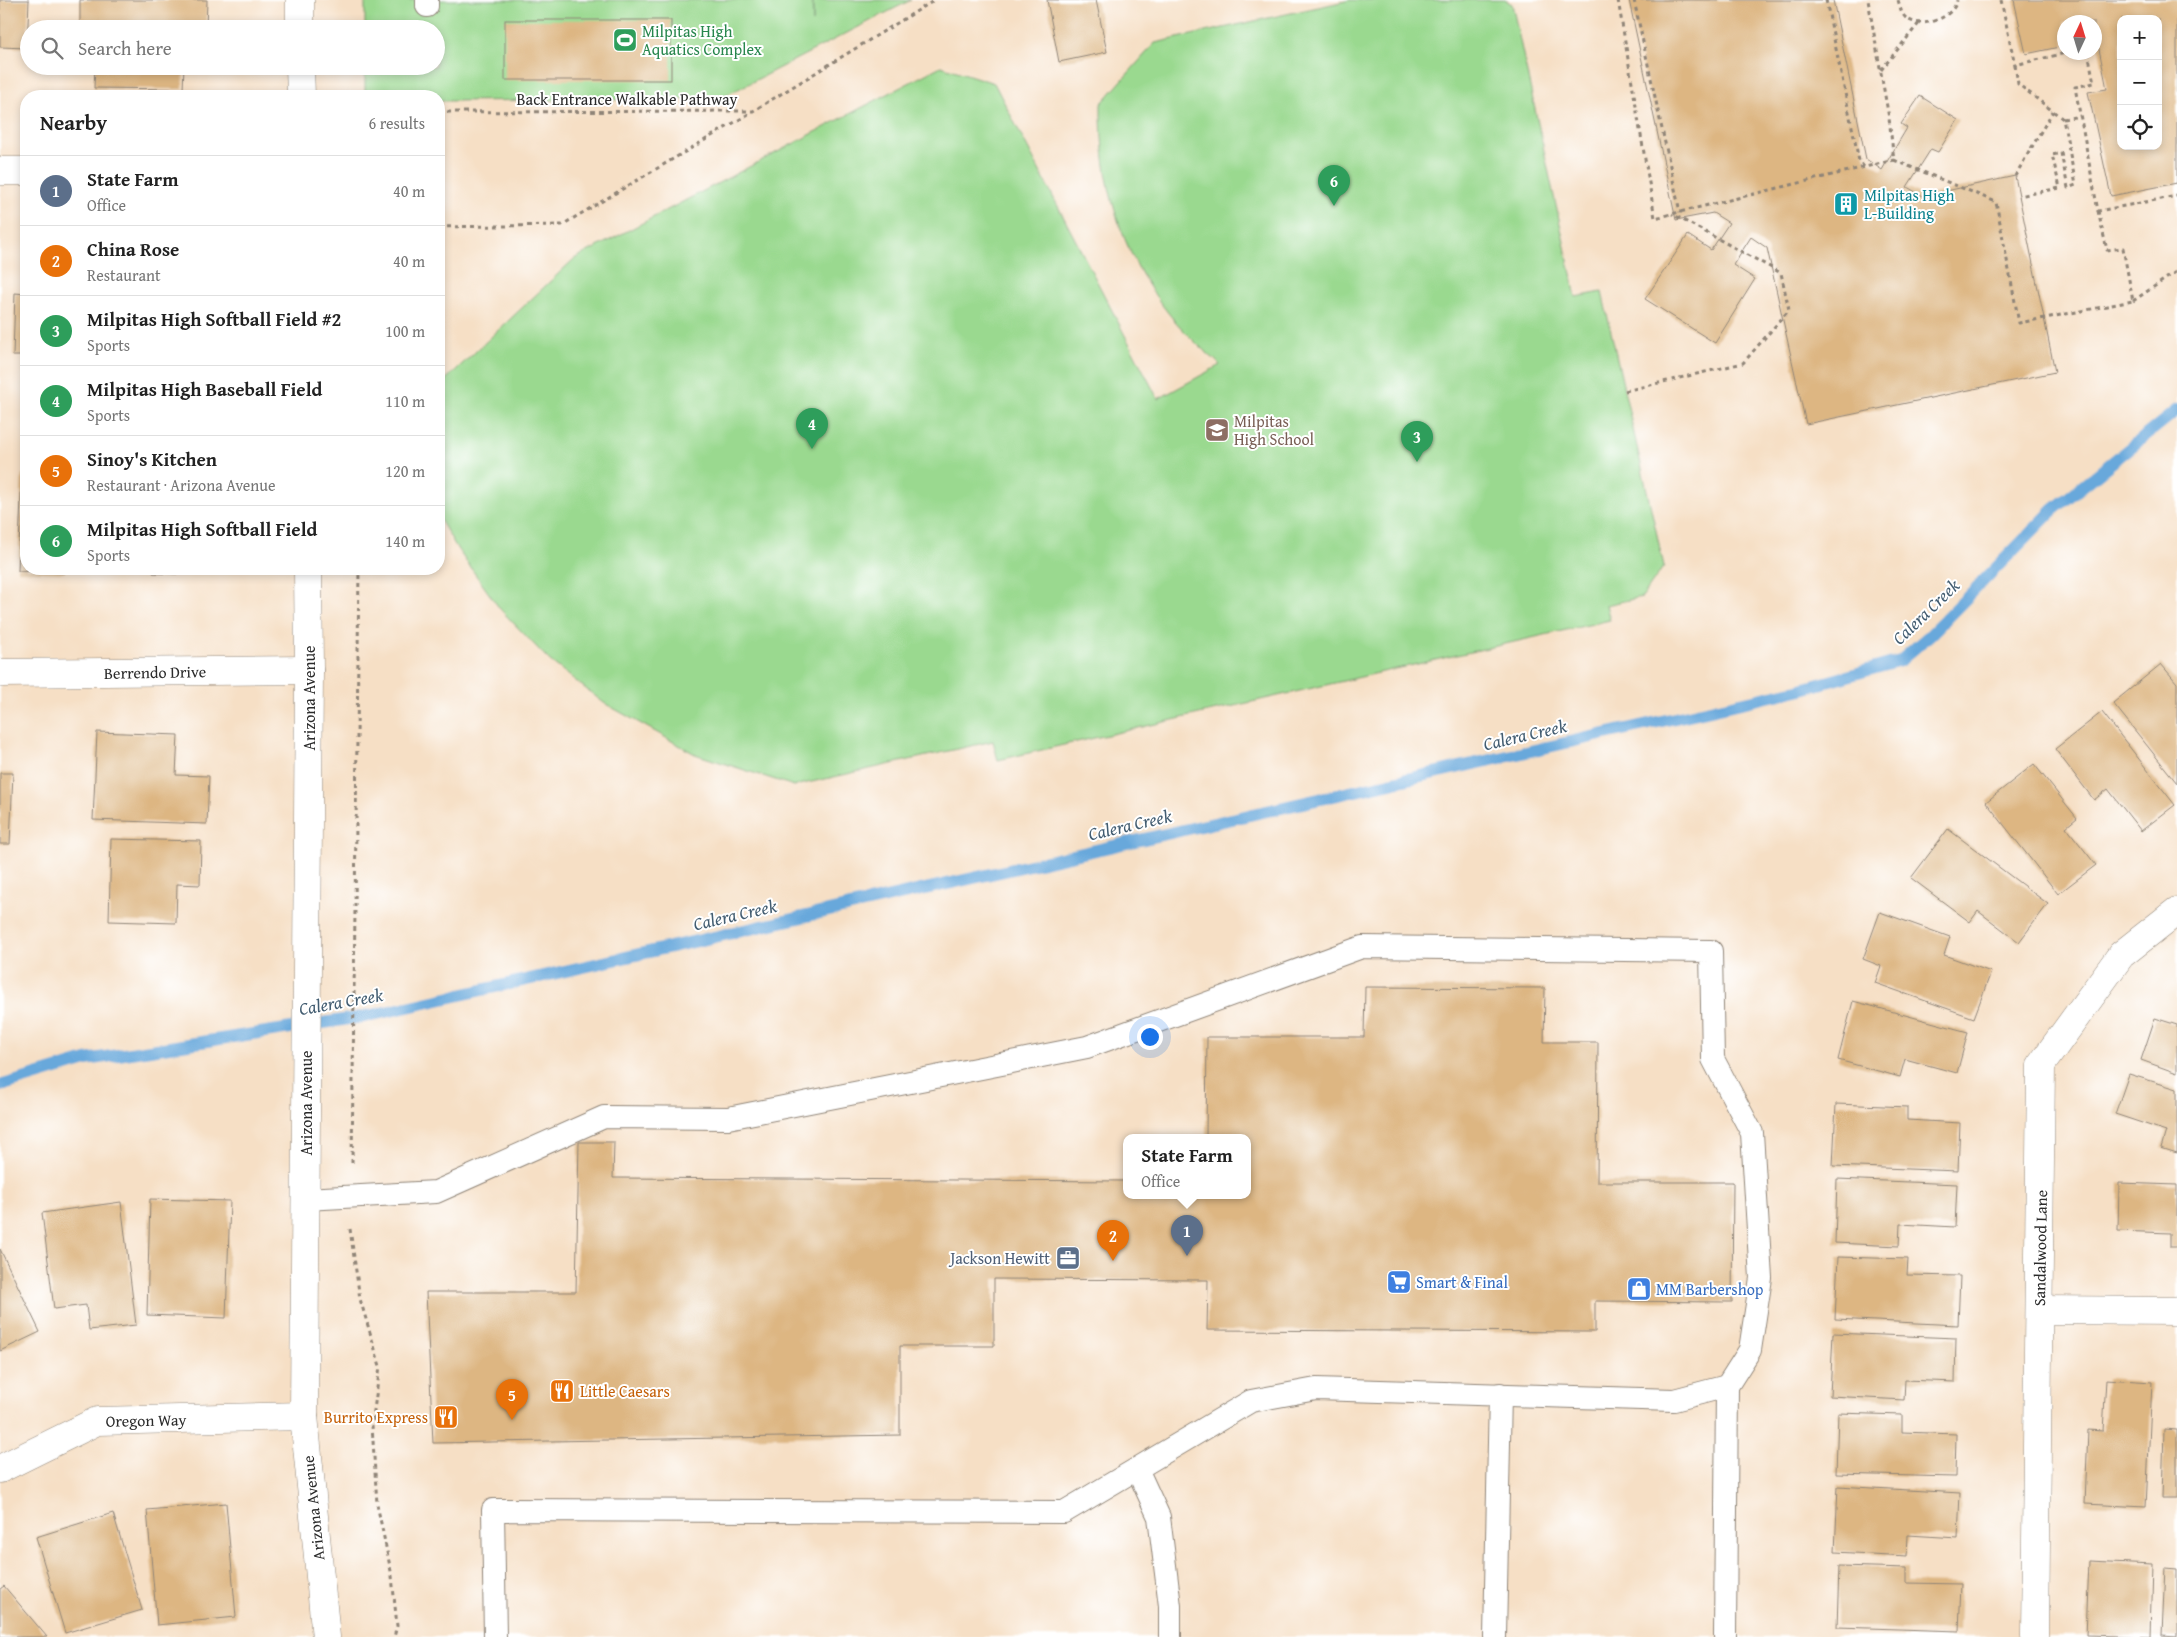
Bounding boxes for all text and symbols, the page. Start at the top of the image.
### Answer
north arrow [2057,15,2102,60]
map controls [2117,15,2162,150]
button: + [2117,15,2162,60]
place label: Milpitas High Aquatics Complex [642,19,763,61]
search box [20,20,445,75]
sports icon: Milpitas High Aquatics Complex [612,27,638,53]
icon: search [38,34,66,62]
text: Search here [78,34,172,62]
button: − [2117,60,2162,105]
street label: Back Entrance Walkable Pathway [517,87,738,111]
button: locate [2117,105,2162,150]
text: Nearby [40,107,107,138]
text: 6 results [368,111,425,135]
text: State Farm [87,165,178,193]
pin: 6 [1318,165,1350,206]
text: 1 [52,179,60,203]
text: 40 m [393,179,425,203]
place label: Milpitas High L-Building [1864,183,1954,225]
building icon: Milpitas High L-Building [1833,191,1859,217]
text: Office [87,193,126,217]
text: China Rose [87,235,179,263]
text: 2 [52,249,60,273]
text: 40 m [393,249,425,273]
text: Restaurant [87,263,161,287]
text: Milpitas High Softball Field #2 [87,305,341,333]
text: 3 [52,319,60,343]
text: 100 m [385,319,425,343]
text: Sports [87,333,130,357]
text: Milpitas High Baseball Field [87,375,323,403]
text: 4 [52,389,60,413]
text: 110 m [385,389,425,413]
text: Sports [87,403,130,427]
pin: 4 [796,408,828,449]
place label: Milpitas High School [1234,409,1315,451]
school or university icon: Milpitas High School [1204,417,1230,443]
pin: 3 [1401,421,1433,462]
text: Sinoy's Kitchen [87,445,217,473]
text: 5 [52,459,60,483]
text: 120 m [385,459,425,483]
text: Restaurant · Arizona Avenue [87,473,275,497]
text: Milpitas High Softball Field [87,515,317,543]
text: 6 [52,529,60,553]
text: 140 m [385,529,425,553]
text: Sports [87,543,130,567]
water label: Calera Creek [1886,572,1966,651]
street label: Arizona Avenue [297,645,321,751]
street label: Berrendo Drive [104,659,206,685]
water label: Calera Creek [1481,712,1570,757]
water label: Calera Creek [1086,802,1175,847]
water label: Calera Creek [691,892,780,937]
water label: Calera Creek [297,981,386,1022]
your location [1137,1024,1163,1050]
street label: Arizona Avenue [294,1050,318,1156]
popup [1123,1134,1251,1199]
text: State Farm [1141,1141,1233,1169]
text: Office [1141,1169,1180,1193]
street label: Sandalwood Lane [2027,1190,2053,1306]
pin: 1 [1171,1215,1203,1256]
pin: 2 [1097,1220,1129,1261]
office icon: Jackson Hewitt [1055,1245,1081,1271]
place label: Jackson Hewitt [948,1246,1050,1270]
supermarket icon: Smart & Final [1386,1269,1412,1295]
place label: Smart & Final [1416,1270,1508,1294]
shop icon: MM Barbershop [1626,1276,1652,1302]
place label: MM Barbershop [1656,1277,1764,1301]
restaurant icon: Little Caesars [549,1378,575,1404]
pin: 5 [496,1379,528,1420]
place label: Little Caesars [580,1379,670,1403]
restaurant icon: Burrito Express [433,1404,459,1430]
place label: Burrito Express [324,1405,428,1429]
street label: Oregon Way [105,1407,187,1433]
street label: Arizona Avenue [296,1454,330,1562]

